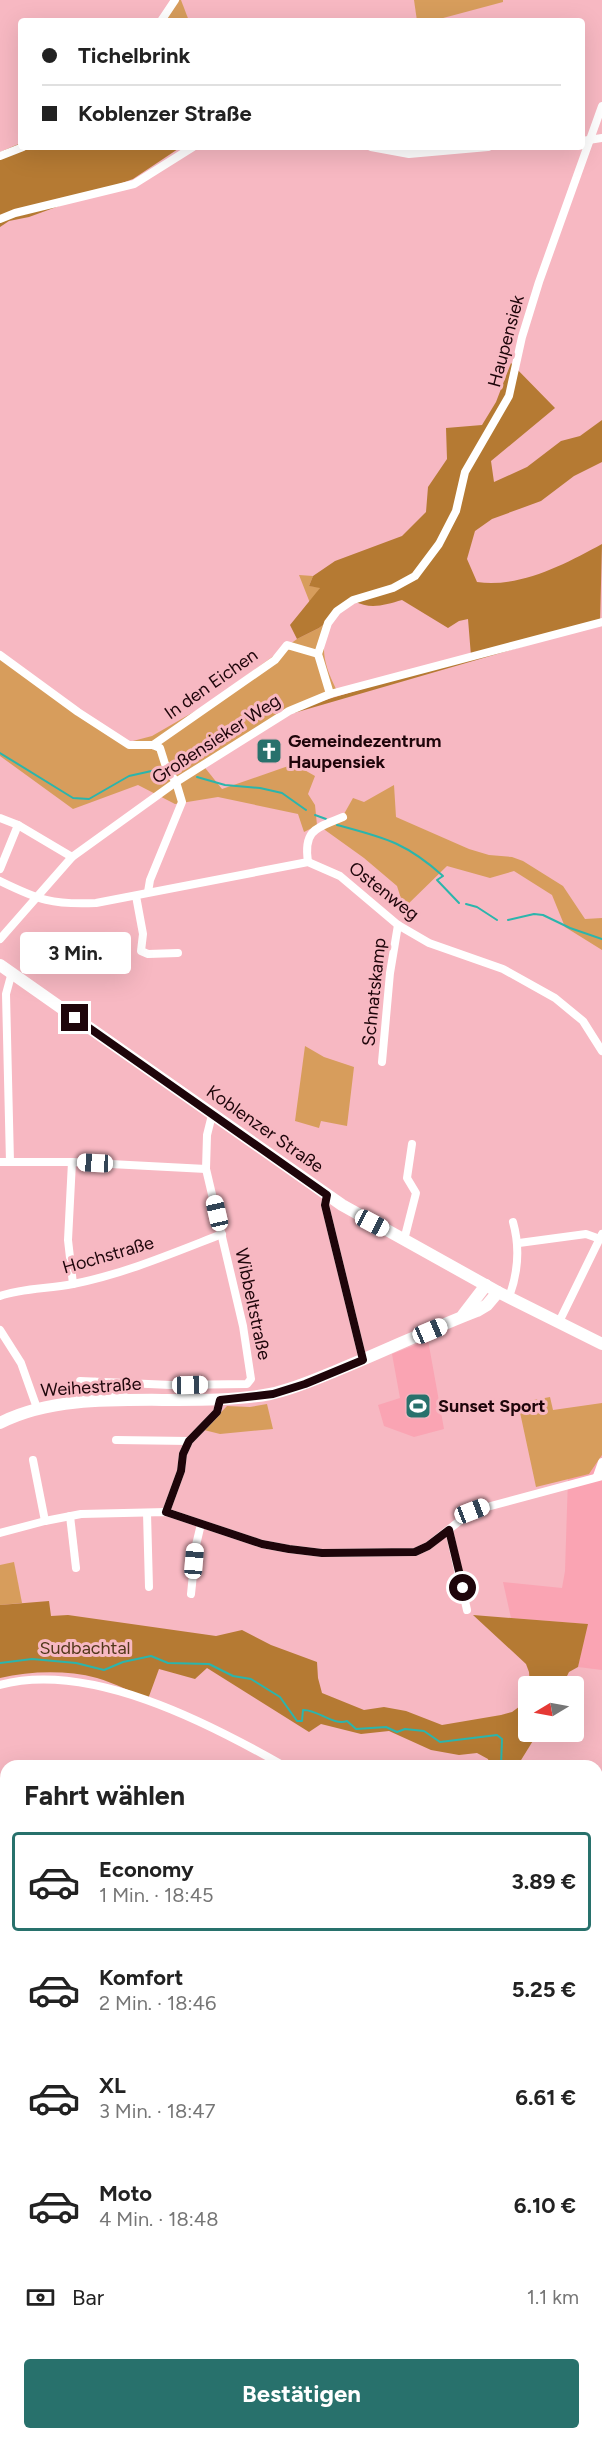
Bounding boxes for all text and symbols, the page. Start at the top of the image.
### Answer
text: Tichelbrink [78,42,190,69]
text: Koblenzer Straße [78,100,252,127]
street label: Haupensiek [483,292,529,389]
street label: In den Eichen [160,644,262,724]
street label: Großensieker Weg [148,689,284,789]
place label: Gemeindezentrum Haupensiek [288,730,441,773]
church icon: Gemeindezentrum Haupensiek [254,736,284,766]
street label: Ostenweg [344,857,424,925]
callout: 3 Min. [20,931,130,973]
street label: Schnatskamp [357,937,391,1047]
text: 3 Min. [48,941,103,965]
route end [61,1004,88,1031]
street label: Koblenzer Straße [202,1080,328,1178]
car [77,1153,113,1173]
car [204,1193,230,1233]
car [352,1207,392,1239]
street label: Hochstraße [60,1231,156,1279]
street label: Wibbeltstraße [230,1246,276,1362]
car [410,1316,450,1346]
street label: Weihestraße [40,1372,142,1401]
car [172,1376,208,1394]
sports icon: Sunset Sport [403,1391,433,1421]
place label: Sunset Sport [438,1395,546,1417]
car [452,1496,492,1526]
car [183,1542,205,1580]
route start [449,1574,476,1601]
park label: Sudbachtal [39,1637,131,1659]
north arrow [518,1676,584,1742]
map controls [518,1676,584,1742]
text: Fahrt wählen [24,1779,185,1812]
icon: car [27,1855,81,1909]
text: Economy [99,1856,194,1883]
text: 3.89 € [512,1868,576,1895]
text: 1 Min. · 18:45 [99,1883,214,1907]
icon: car [27,1963,81,2017]
text: Komfort [99,1964,183,1991]
text: 5.25 € [512,1976,576,2003]
text: 2 Min. · 18:46 [99,1991,216,2015]
icon: car [27,2071,81,2125]
text: XL [99,2072,126,2099]
text: 6.61 € [515,2084,576,2111]
text: 3 Min. · 18:47 [99,2099,215,2123]
icon: car [27,2179,81,2233]
text: Moto [99,2180,152,2207]
text: 6.10 € [514,2192,576,2219]
text: 4 Min. · 18:48 [99,2207,219,2231]
icon: cash [24,2281,57,2314]
text: Bar [72,2284,104,2311]
text: 1.1 km [527,2285,579,2309]
button: Bestätigen [24,2359,579,2428]

